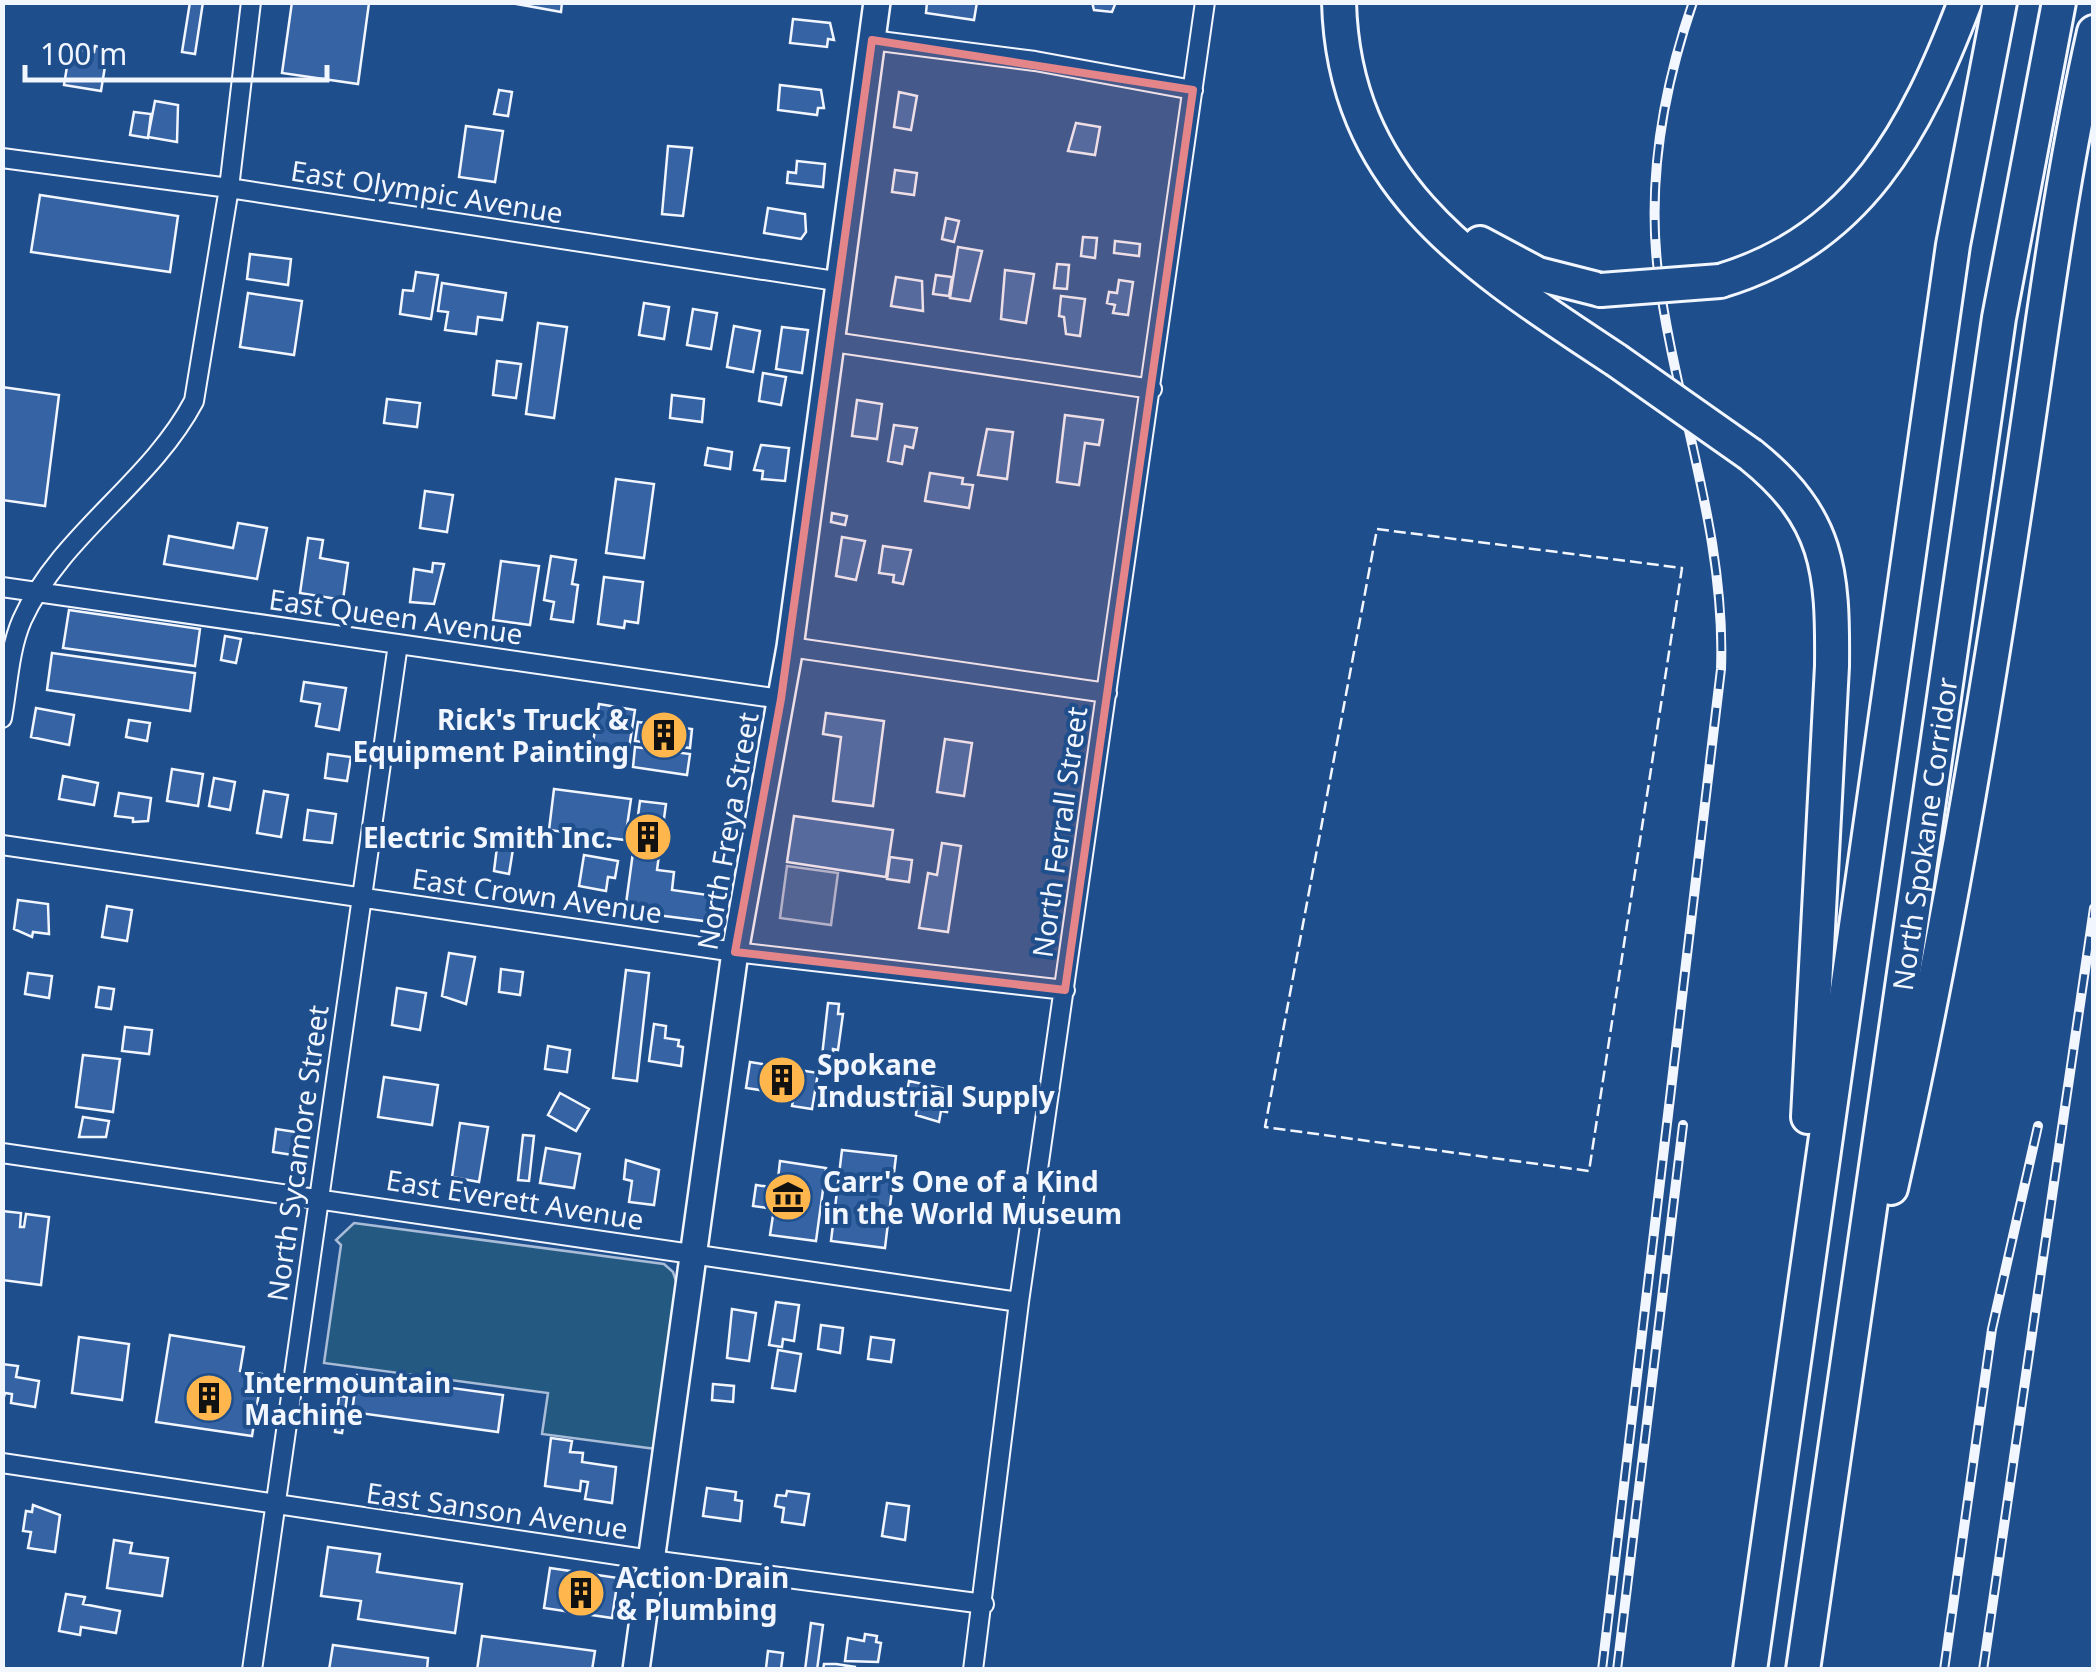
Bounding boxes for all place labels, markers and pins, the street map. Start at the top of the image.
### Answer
place label: Rick's Truck & Equipment Painting [353,700,629,770]
building icon: Rick's Truck & Equipment Painting [638,709,690,761]
building icon: Electric Smith Inc. [622,811,674,863]
place label: Electric Smith Inc. [363,818,613,856]
place label: Spokane Industrial Supply [817,1045,1055,1115]
building icon: Spokane Industrial Supply [756,1054,808,1106]
place label: Carr's One of a Kind in the World Museum [823,1162,1122,1232]
museum icon: Carr's One of a Kind in the World Museum [762,1171,814,1223]
place label: Intermountain Machine [244,1363,451,1433]
building icon: Intermountain Machine [183,1372,235,1424]
place label: Action Drain & Plumbing [616,1558,789,1628]
building icon: Action Drain & Plumbing [555,1567,607,1619]

